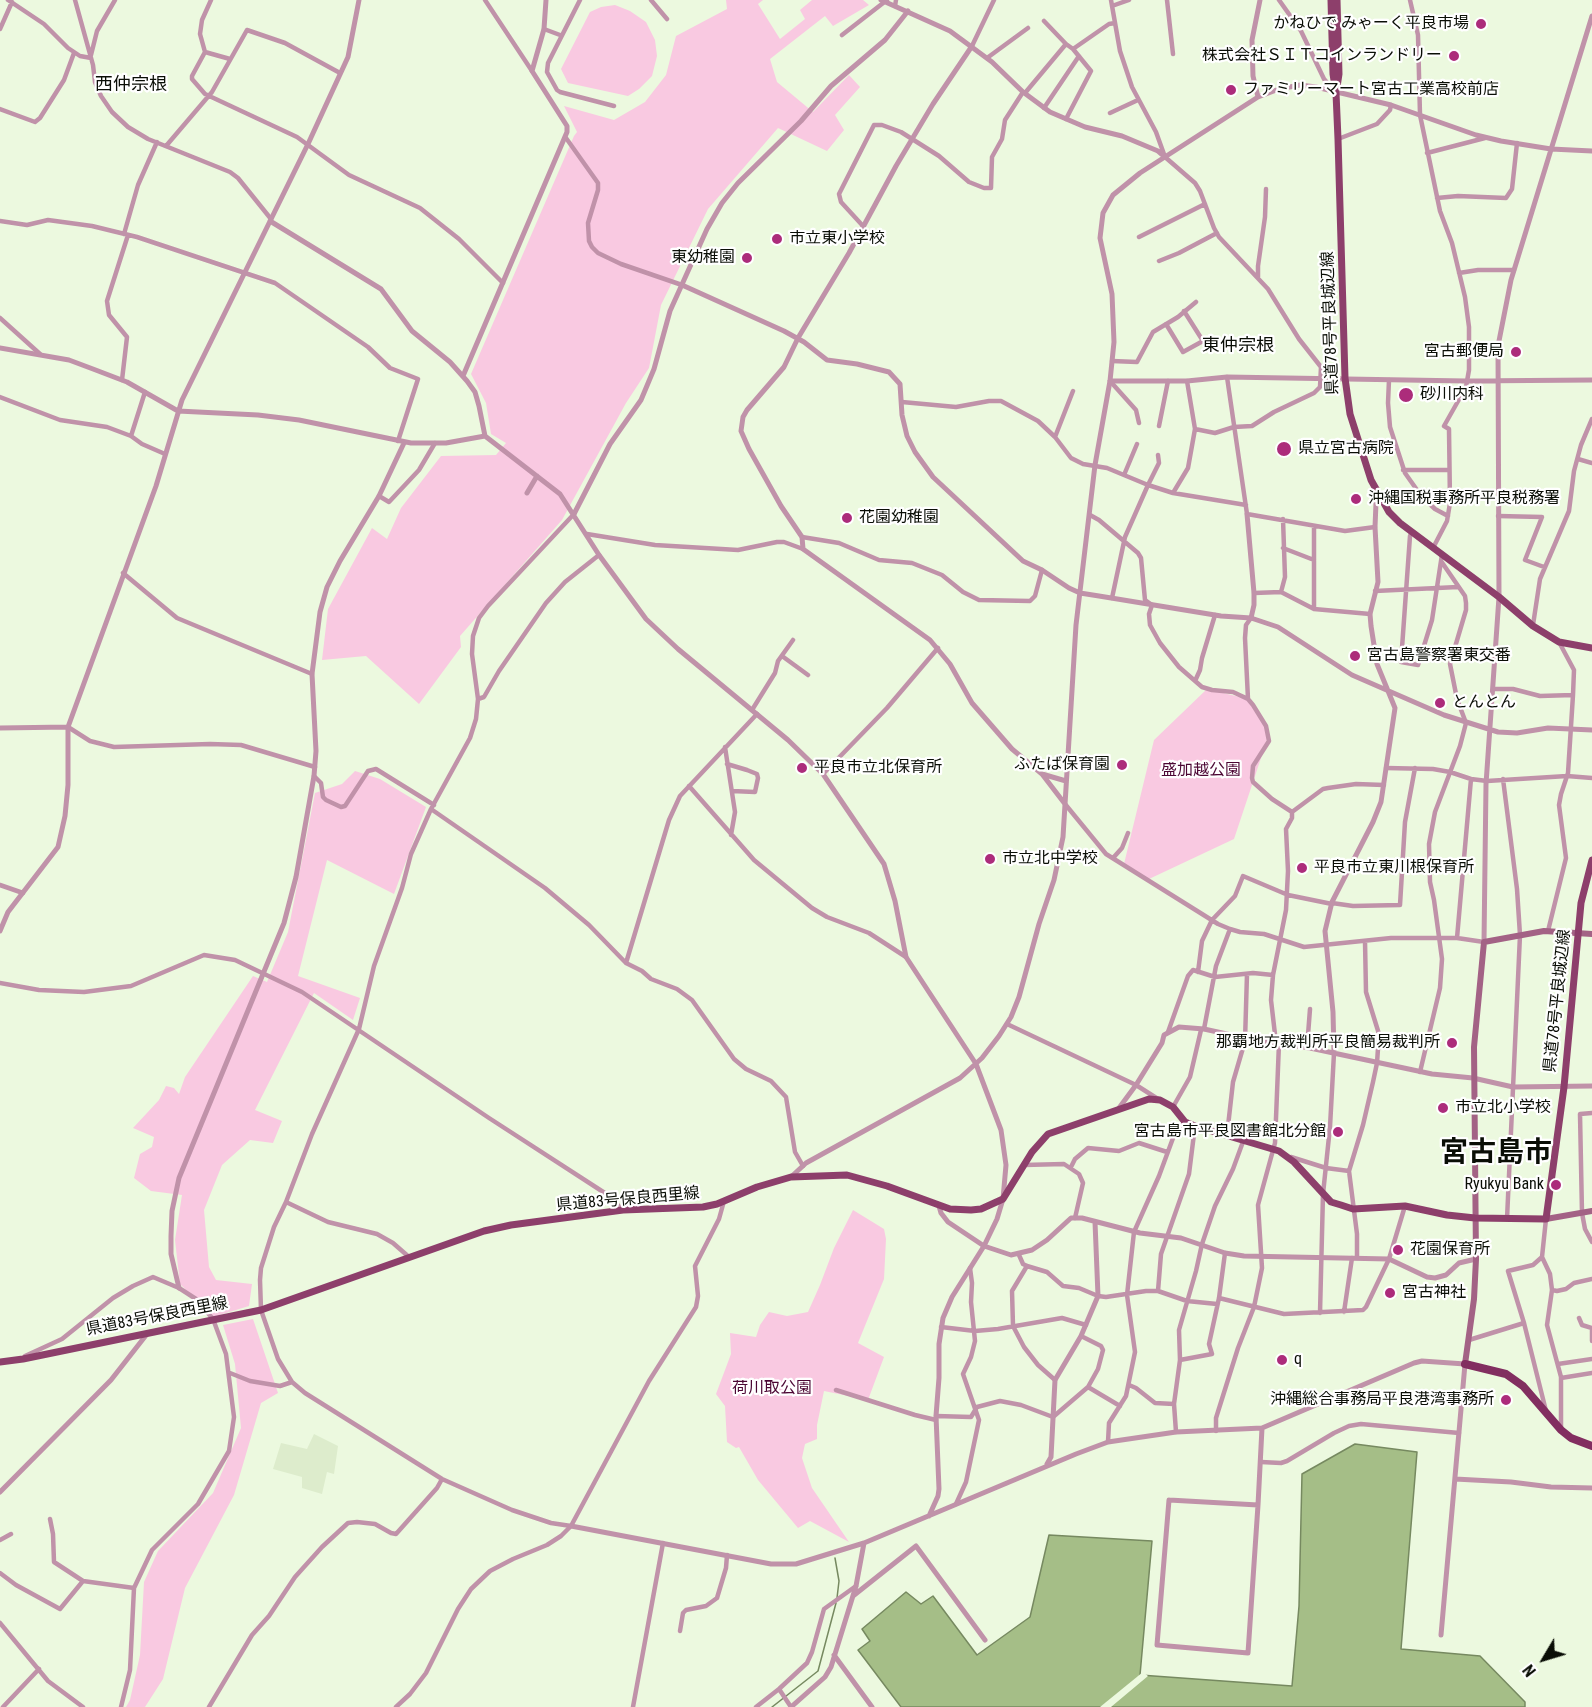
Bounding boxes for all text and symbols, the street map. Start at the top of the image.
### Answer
place label: かねひで みゃーく平良市場 [1273,14,1469,34]
marker: かねひで みゃーく平良市場 [1474,17,1488,31]
place label: 株式会社ＳＩＴコインランドリー [1202,46,1442,66]
marker: 株式会社ＳＩＴコインランドリー [1447,49,1461,63]
district label: 西仲宗根 [95,74,167,96]
place label: ファミリーマート宮古工業高校前店 [1243,80,1499,100]
marker: ファミリーマート宮古工業高校前店 [1224,83,1238,97]
place label: 市立東小学校 [789,229,885,249]
marker: 市立東小学校 [770,232,784,246]
place label: 東幼稚園 [671,248,735,268]
marker: 東幼稚園 [740,251,754,265]
street label: 県道78号平良城辺線 [1319,251,1343,395]
district label: 東仲宗根 [1202,335,1274,357]
place label: 宮古郵便局 [1424,342,1504,362]
marker: 宮古郵便局 [1509,345,1523,359]
place label: 砂川内科 [1420,385,1484,405]
marker: 砂川内科 [1397,386,1415,404]
place label: 県立宮古病院 [1298,439,1394,459]
marker: 県立宮古病院 [1275,440,1293,458]
place label: 沖縄国税事務所平良税務署 [1368,489,1560,509]
marker: 沖縄国税事務所平良税務署 [1349,492,1363,506]
place label: 花園幼稚園 [859,508,939,528]
marker: 花園幼稚園 [840,511,854,525]
place label: 宮古島警察署東交番 [1367,646,1511,666]
marker: 宮古島警察署東交番 [1348,649,1362,663]
place label: とんとん [1452,693,1516,713]
marker: とんとん [1433,696,1447,710]
place label: ふたば保育園 [1014,755,1110,775]
place label: 平良市立北保育所 [814,758,942,778]
marker: ふたば保育園 [1115,758,1129,772]
marker: 平良市立北保育所 [795,761,809,775]
park label: 盛加越公園 [1161,761,1241,781]
place label: 市立北中学校 [1002,849,1098,869]
marker: 市立北中学校 [983,852,997,866]
place label: 平良市立東川根保育所 [1314,858,1474,878]
marker: 平良市立東川根保育所 [1295,861,1309,875]
street label: 県道78号平良城辺線 [1541,928,1575,1074]
place label: 那覇地方裁判所平良簡易裁判所 [1216,1033,1440,1053]
marker: 那覇地方裁判所平良簡易裁判所 [1445,1036,1459,1050]
place label: 市立北小学校 [1455,1098,1551,1118]
marker: 市立北小学校 [1436,1101,1450,1115]
place label: 宮古島市平良図書館北分館 [1134,1122,1326,1142]
marker: 宮古島市平良図書館北分館 [1331,1125,1345,1139]
district label: 宮古島市 [1440,1137,1552,1171]
place label: Ryukyu Bank [1464,1175,1544,1195]
marker: Ryukyu Bank [1549,1178,1563,1192]
street label: 県道83号保良西里線 [556,1184,700,1216]
place label: 花園保育所 [1410,1240,1490,1260]
marker: 花園保育所 [1391,1243,1405,1257]
place label: 宮古神社 [1402,1283,1466,1303]
marker: 宮古神社 [1383,1286,1397,1300]
street label: 県道83号保良西里線 [85,1294,229,1340]
place label: q [1294,1350,1302,1370]
marker: q [1275,1353,1289,1367]
park label: 荷川取公園 [732,1379,812,1399]
place label: 沖縄総合事務局平良港湾事務所 [1270,1390,1494,1410]
marker: 沖縄総合事務局平良港湾事務所 [1499,1393,1513,1407]
north arrow [1514,1629,1574,1689]
text: N [1519,1661,1540,1680]

